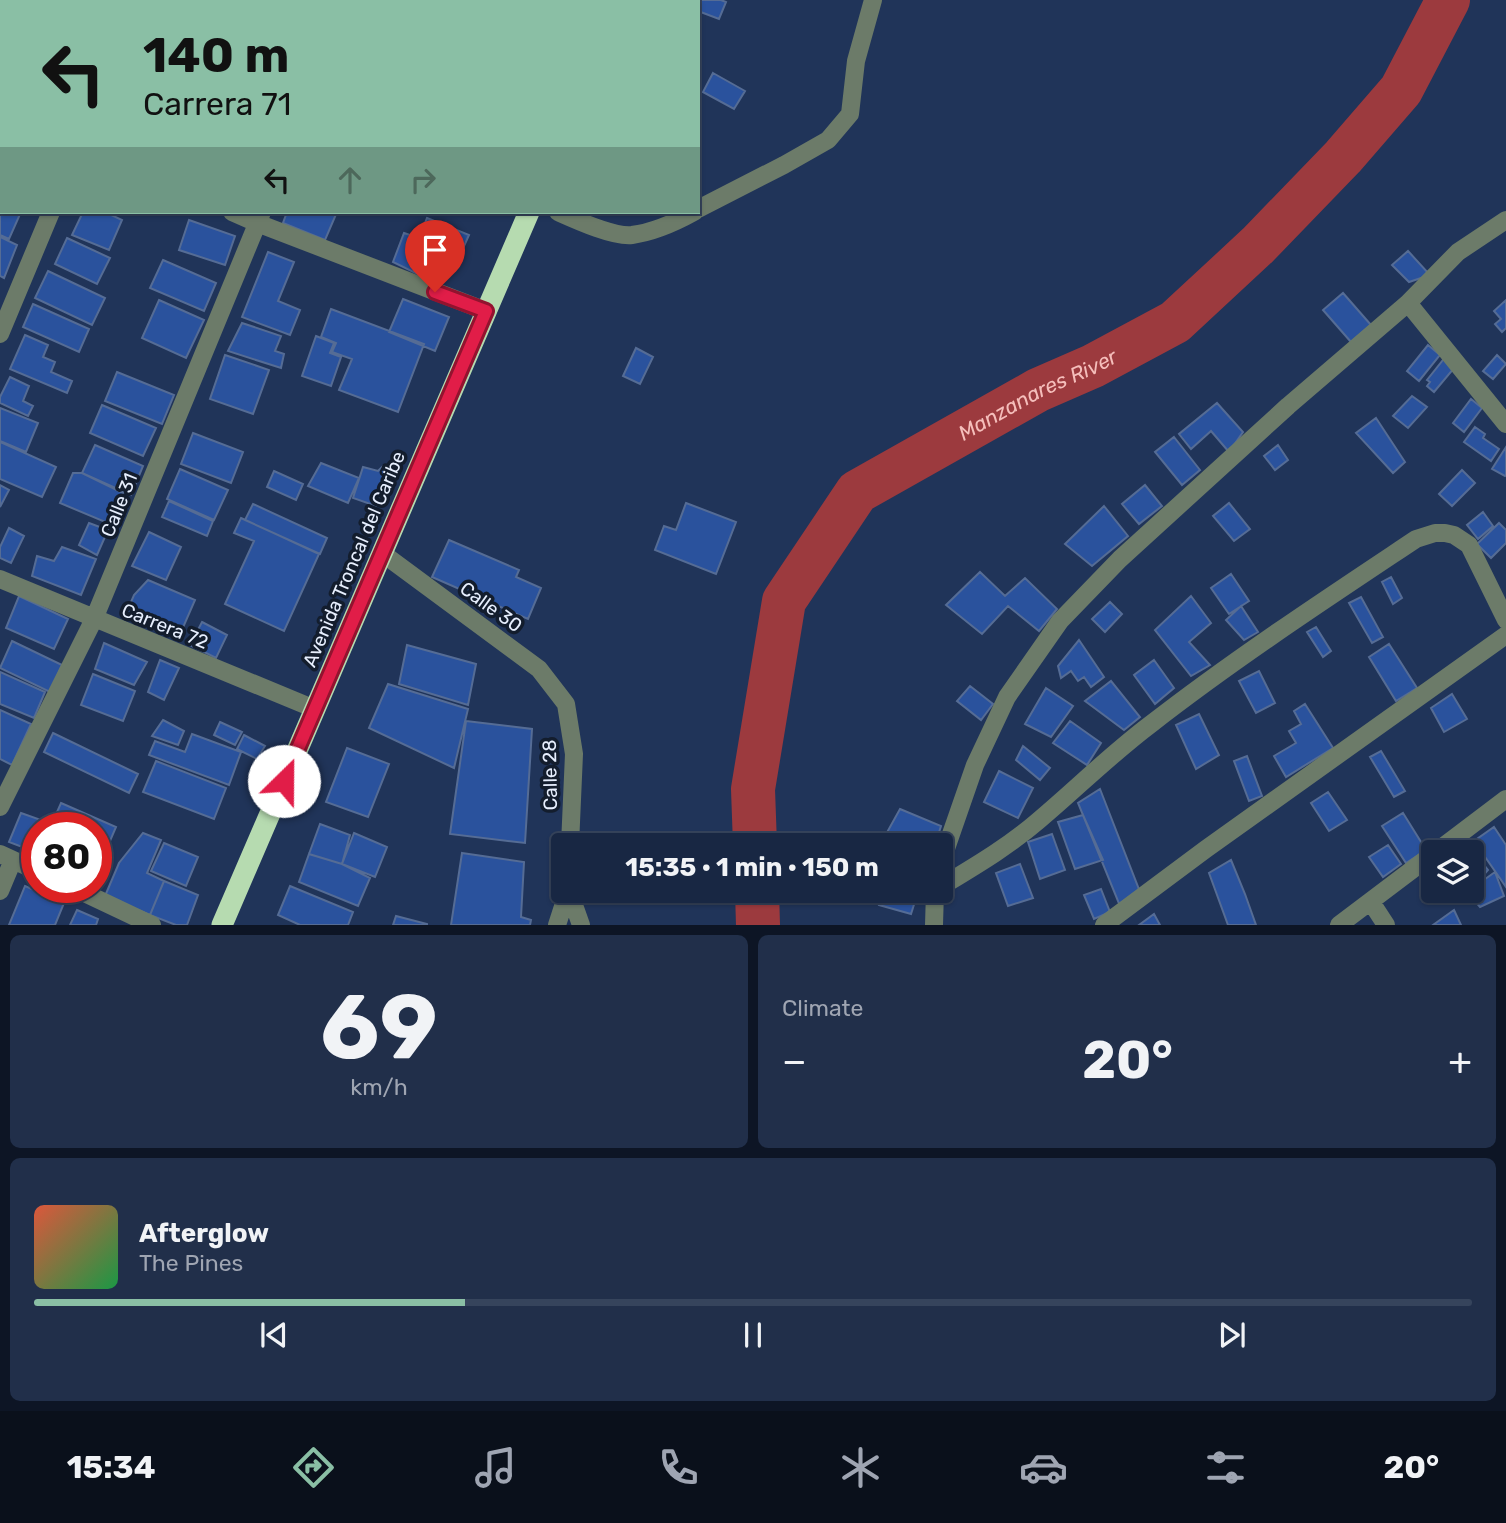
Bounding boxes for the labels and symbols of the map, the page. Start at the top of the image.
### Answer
pin [405,220,465,292]
water label: Manzanares River [953,343,1122,445]
street label: Avenida Troncal del Caribe [298,448,410,670]
street label: Calle 31 [96,470,142,540]
street label: Calle 30 [455,577,527,637]
street label: Carrera 72 [118,598,212,654]
street label: Calle 28 [538,739,562,811]
position arrow [247,744,321,818]
speed limit sign: 80 [21,812,112,903]

